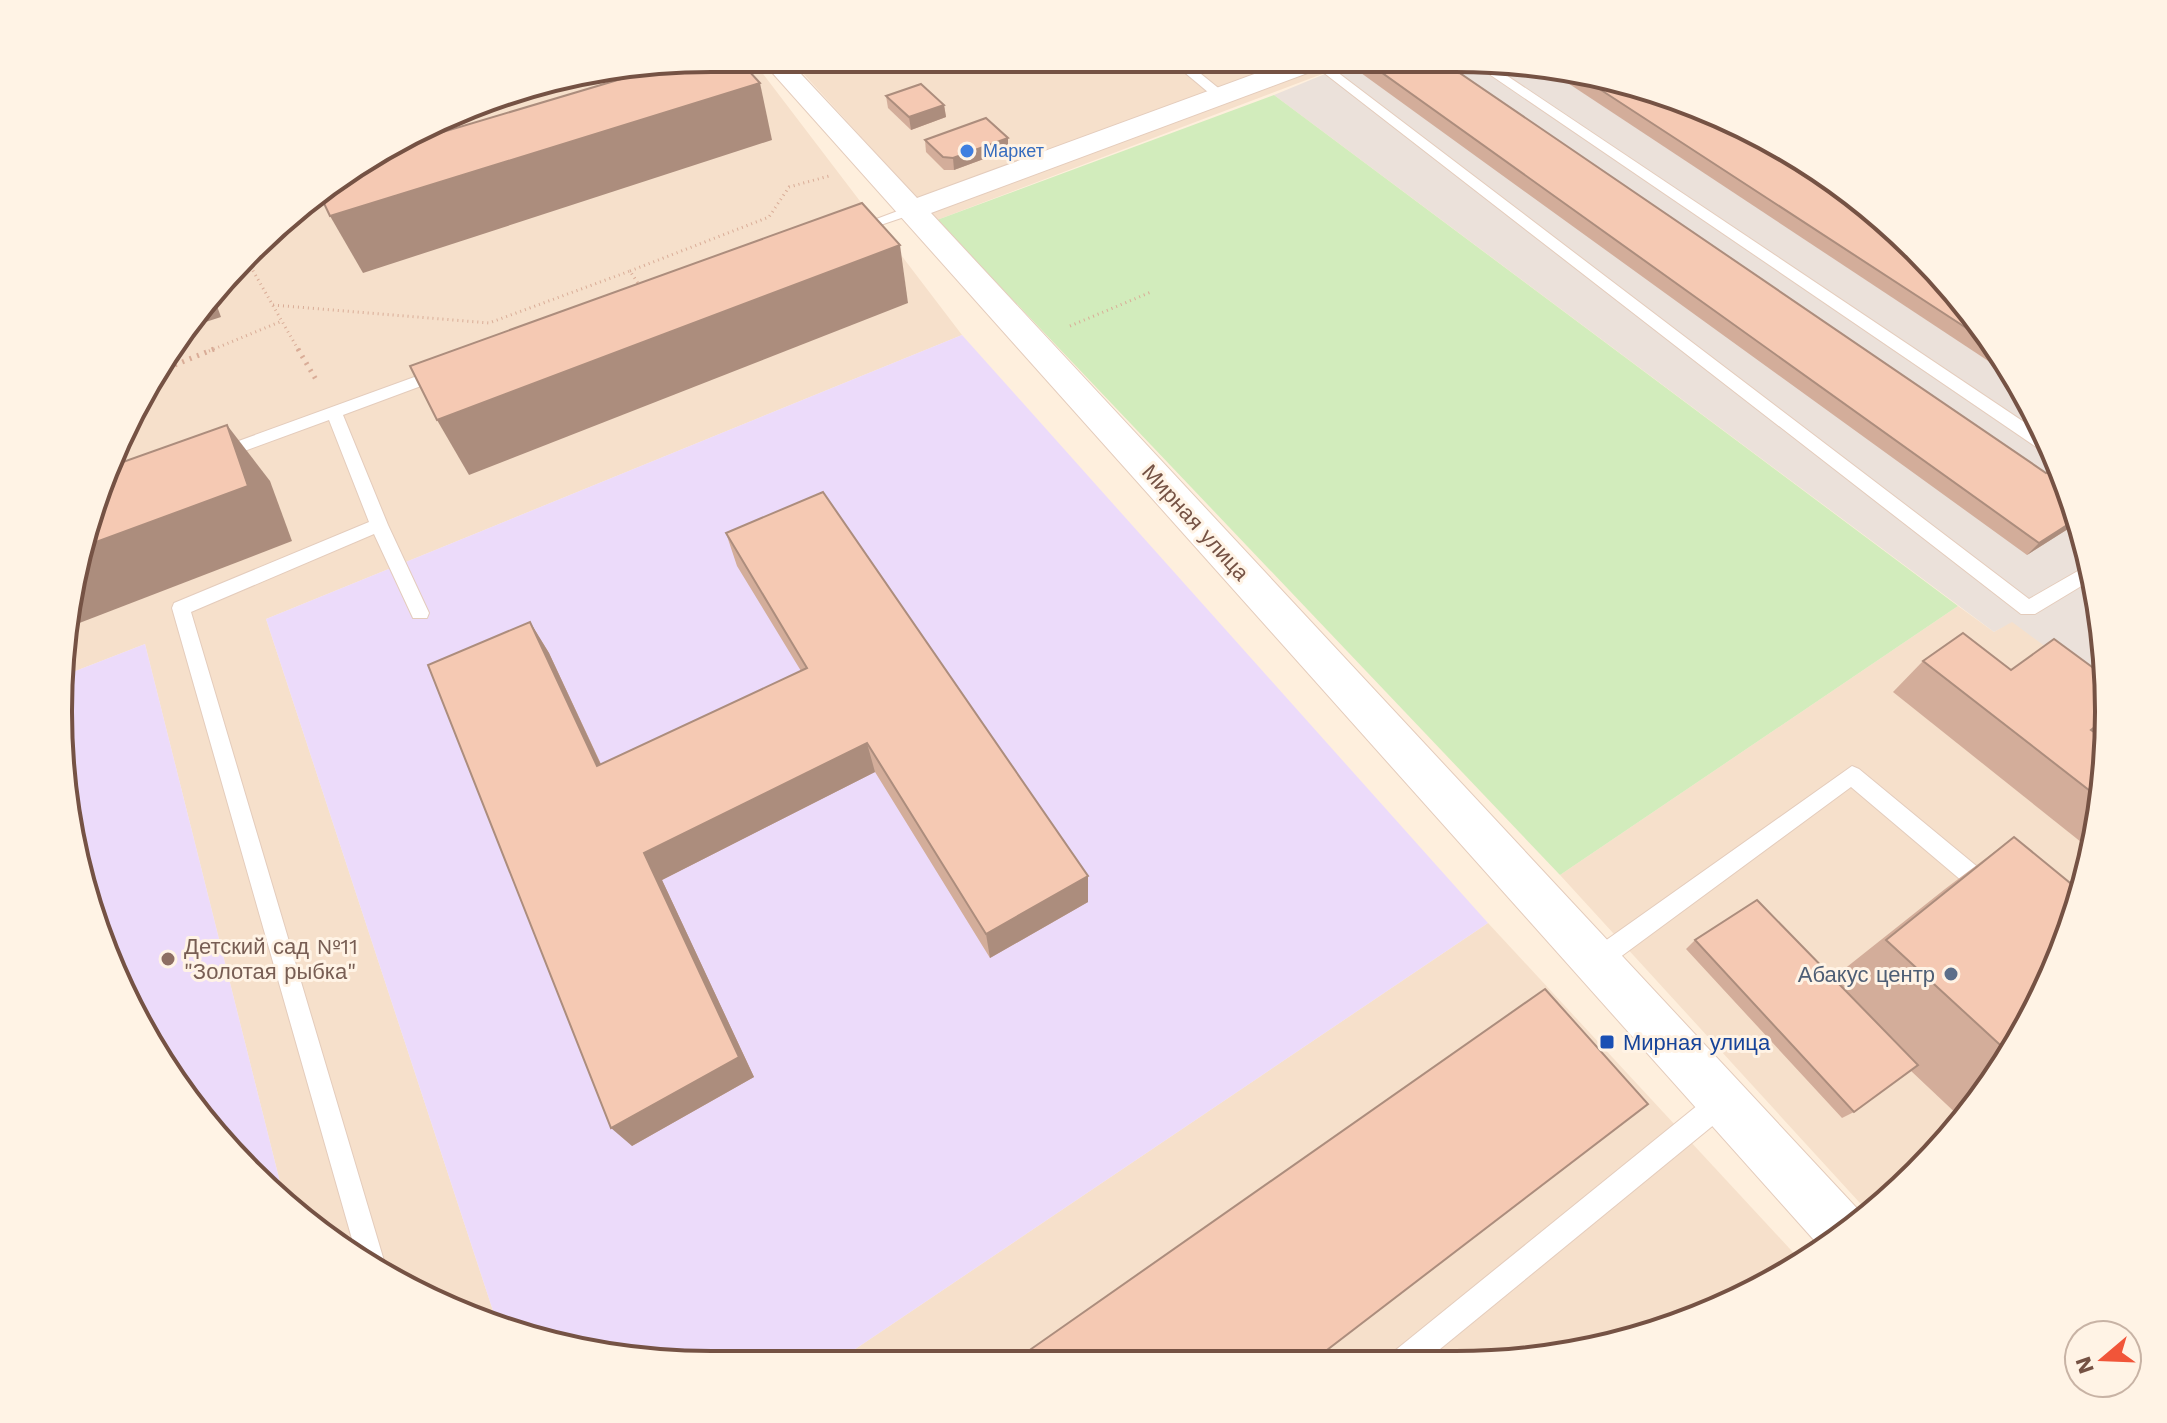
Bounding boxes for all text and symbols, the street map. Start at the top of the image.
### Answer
place label: Маркет [983,140,1044,161]
marker: Маркет [958,142,976,160]
street label: Мирная улица [1137,459,1255,586]
place label: Детский сад №11 "Золотая рыбка" [184,934,358,984]
marker: Детский сад №11 "Золотая рыбка" [159,950,177,968]
place label: Абакус центр [1798,962,1935,987]
marker: Абакус центр [1942,965,1960,983]
place label: Мирная улица [1623,1030,1771,1055]
marker: Мирная улица [1598,1033,1616,1051]
north arrow [2063,1319,2143,1399]
text: N [2070,1354,2099,1377]

